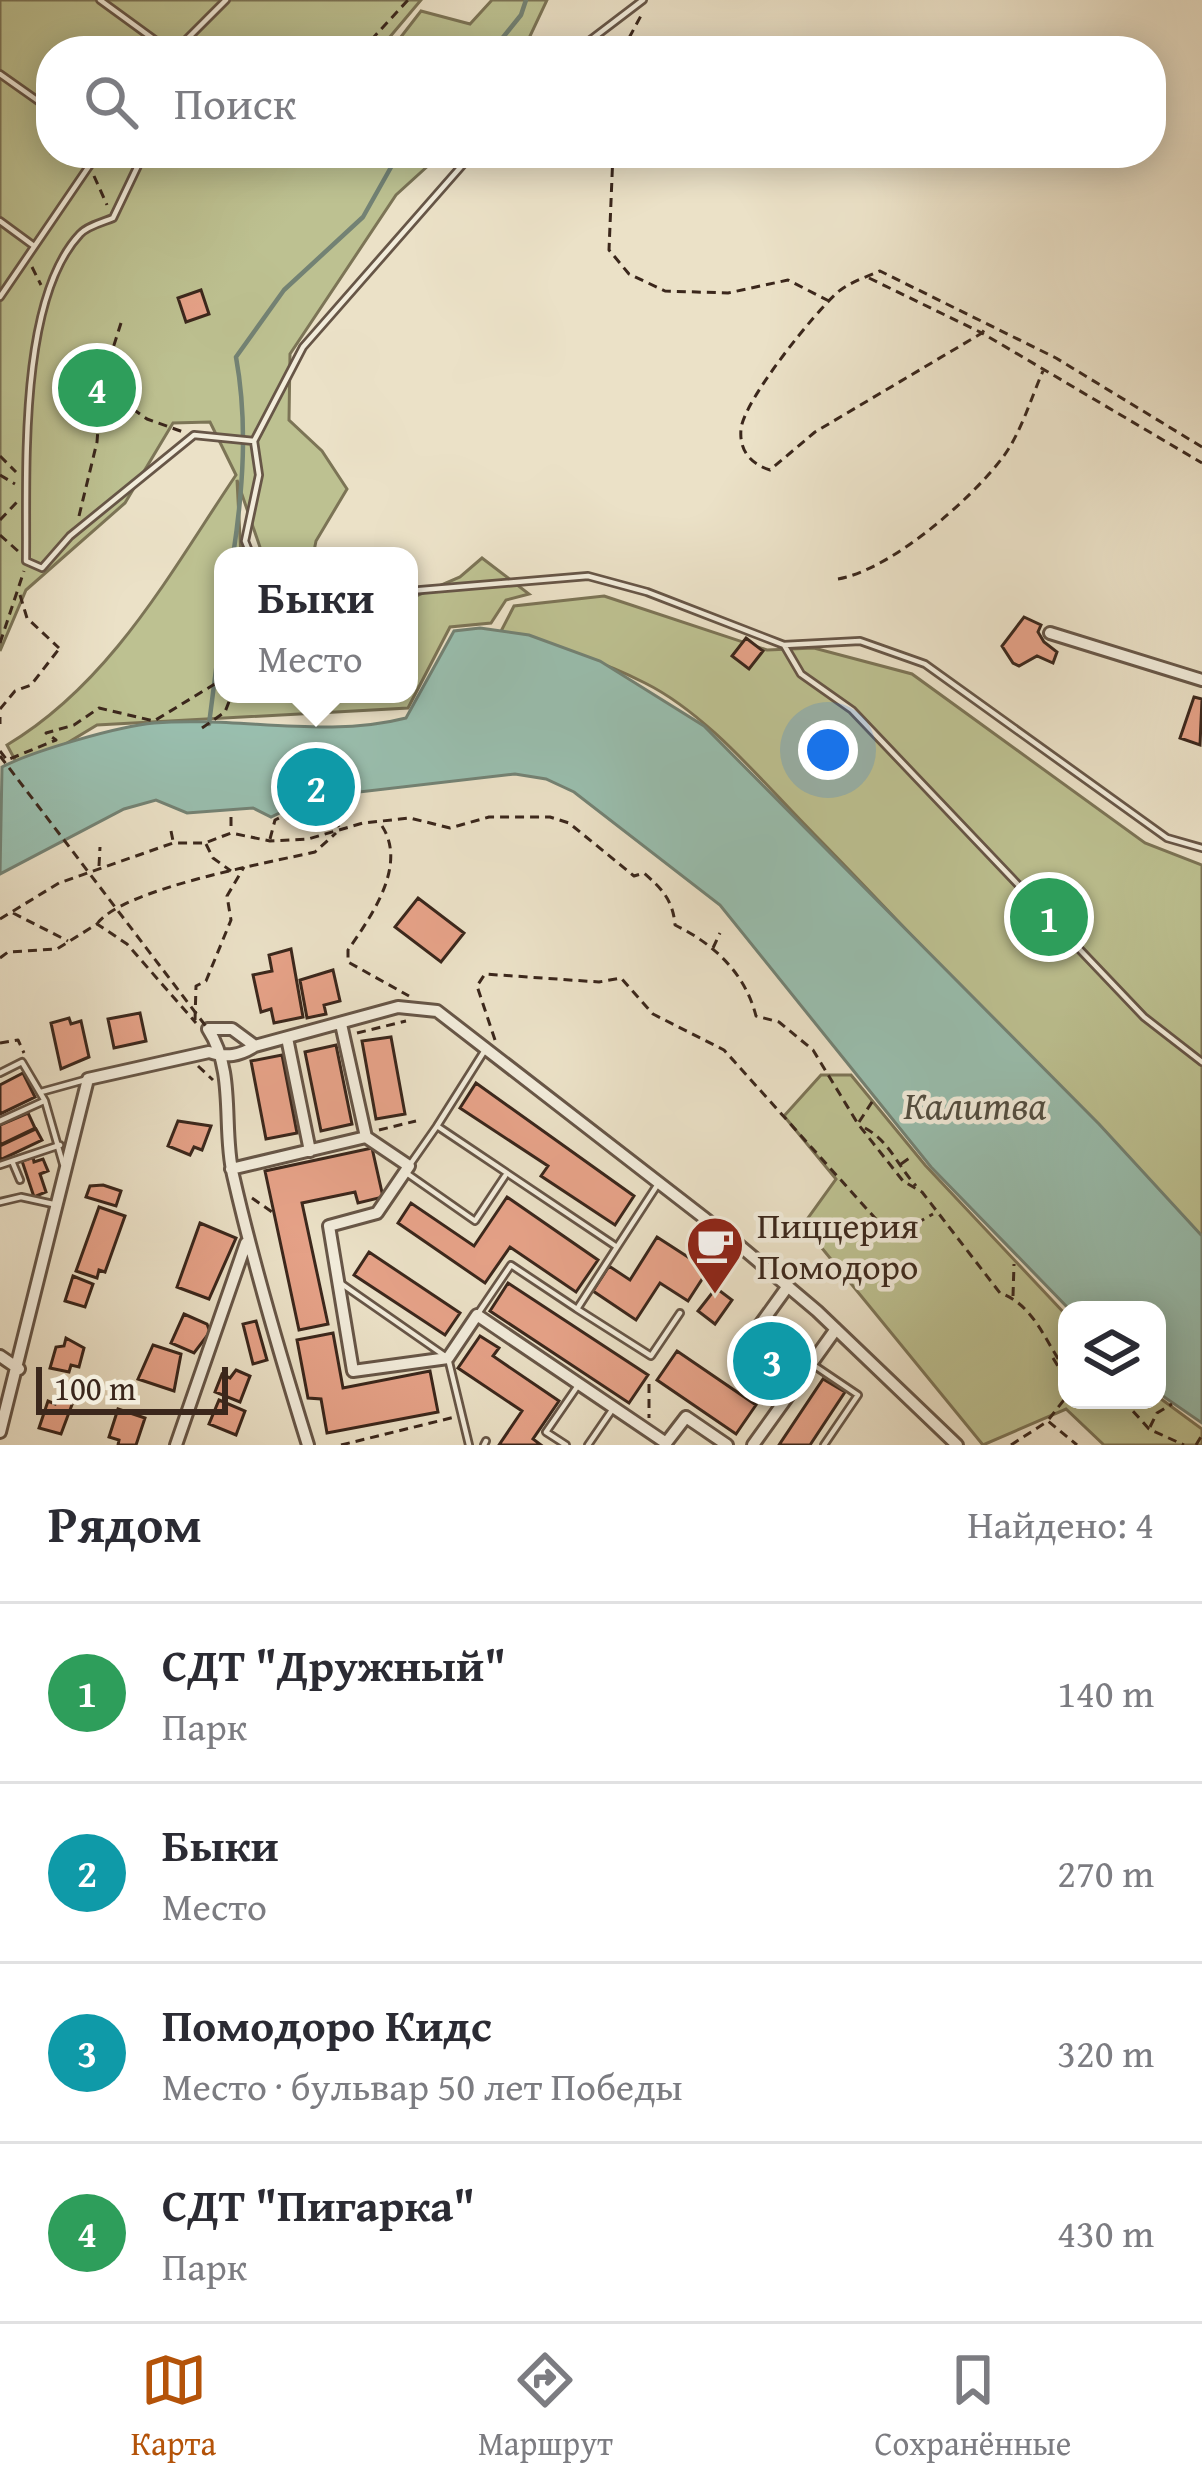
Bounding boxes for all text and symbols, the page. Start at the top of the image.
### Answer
search box [36,36,1166,168]
icon: search [78,69,144,135]
text: Поиск [174,70,296,135]
pin: 4 [58,343,136,433]
popup [214,547,418,703]
text: Быки [258,564,374,629]
text: Место [258,629,363,686]
your location [798,720,858,780]
pin: 2 [277,742,355,832]
pin: 1 [1010,872,1088,962]
water label: Калитва [903,1076,1047,1133]
place label: Пиццерия Помодоро [757,1198,919,1292]
cafe icon: Пиццерия Помодоро [684,1214,746,1296]
map controls [1058,1301,1166,1409]
button: layers [1058,1301,1166,1409]
pin: 3 [733,1316,811,1406]
scale bar [36,1361,228,1414]
text: 100 m [54,1364,136,1412]
text: Рядом [48,1486,202,1561]
text: Найдено: 4 [967,1495,1154,1552]
text: СДТ "Дружный" [162,1632,506,1697]
text: 1 [77,1664,97,1721]
text: 140 m [1057,1664,1154,1721]
text: Парк [162,1697,247,1754]
text: Быки [162,1812,279,1877]
text: 2 [77,1844,97,1901]
text: 270 m [1057,1844,1154,1901]
text: Место [162,1877,267,1934]
text: Помодоро Кидс [162,1992,492,2057]
text: 3 [77,2024,97,2081]
text: 320 m [1057,2024,1154,2081]
text: Место · бульвар 50 лет Победы [162,2057,683,2114]
text: СДТ "Пигарка" [162,2172,475,2237]
text: 4 [77,2204,97,2261]
text: 430 m [1057,2204,1154,2261]
text: Парк [162,2237,247,2294]
tab: Карта [131,2347,216,2467]
tab: Маршрут [478,2347,613,2467]
tab: Сохранённые [875,2347,1071,2467]

